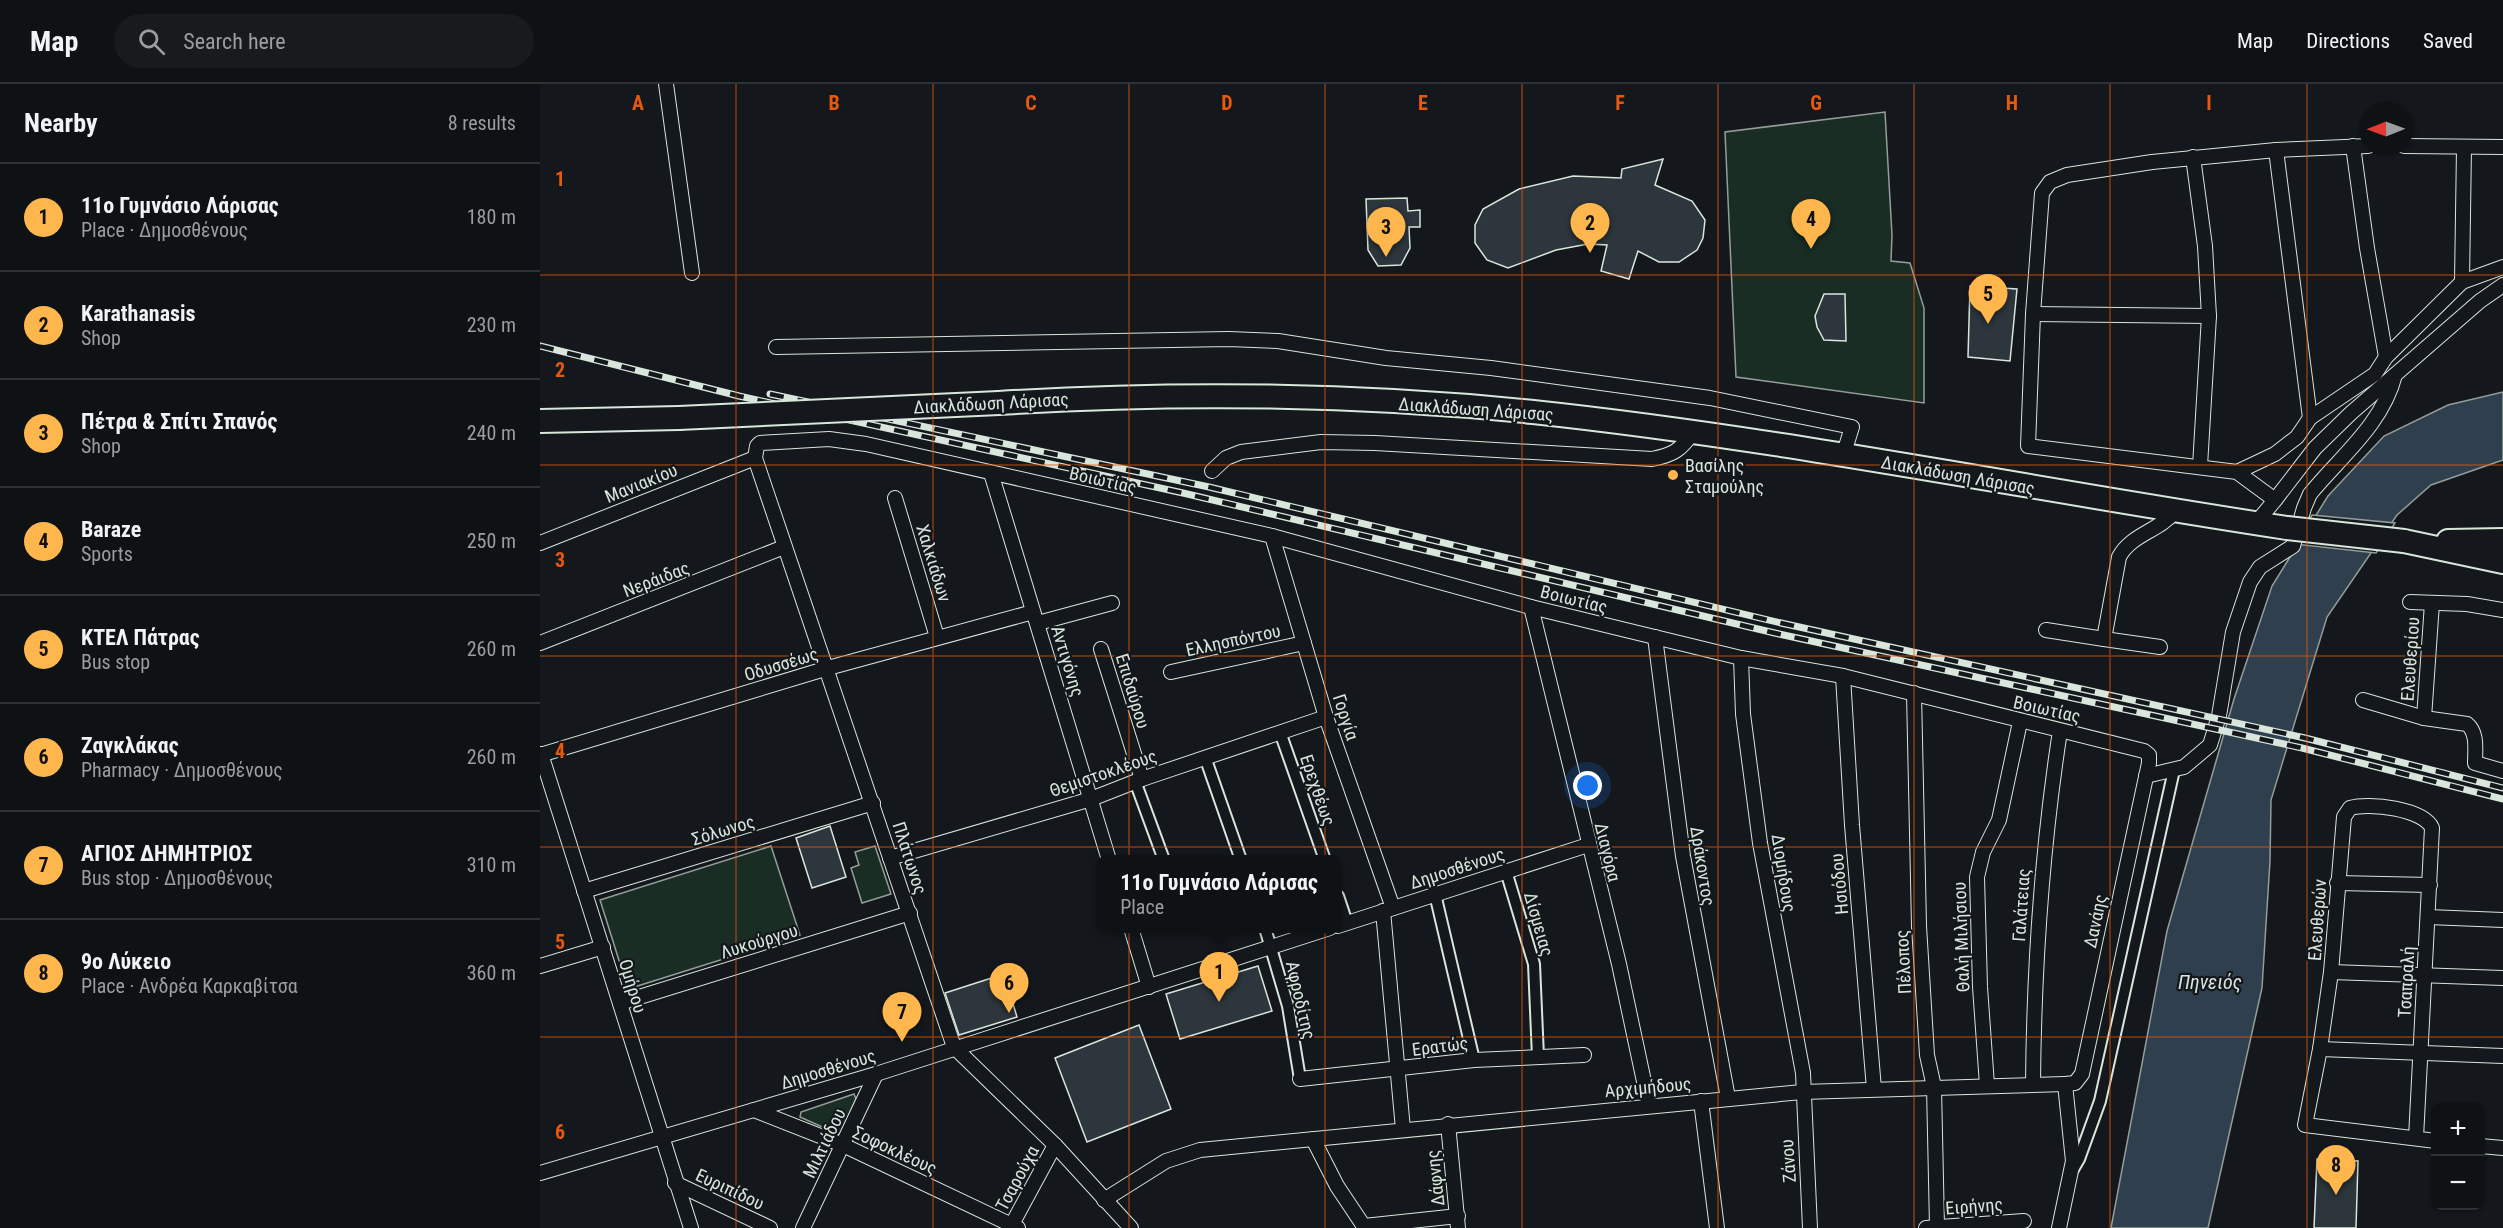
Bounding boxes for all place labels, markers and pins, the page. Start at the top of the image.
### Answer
pin: 4 [1792,200,1830,249]
pin: 2 [1570,204,1610,253]
pin: 3 [1366,208,1406,257]
pin: 5 [1968,274,2008,324]
place label: Βασίλης Σταμούλης [1685,455,1764,497]
marker: Βασίλης Σταμούλης [1666,468,1680,482]
pin: 1 [1200,952,1238,1002]
pin: 6 [990,964,1028,1013]
pin: 7 [882,992,922,1042]
pin: 8 [2316,1146,2356,1195]

